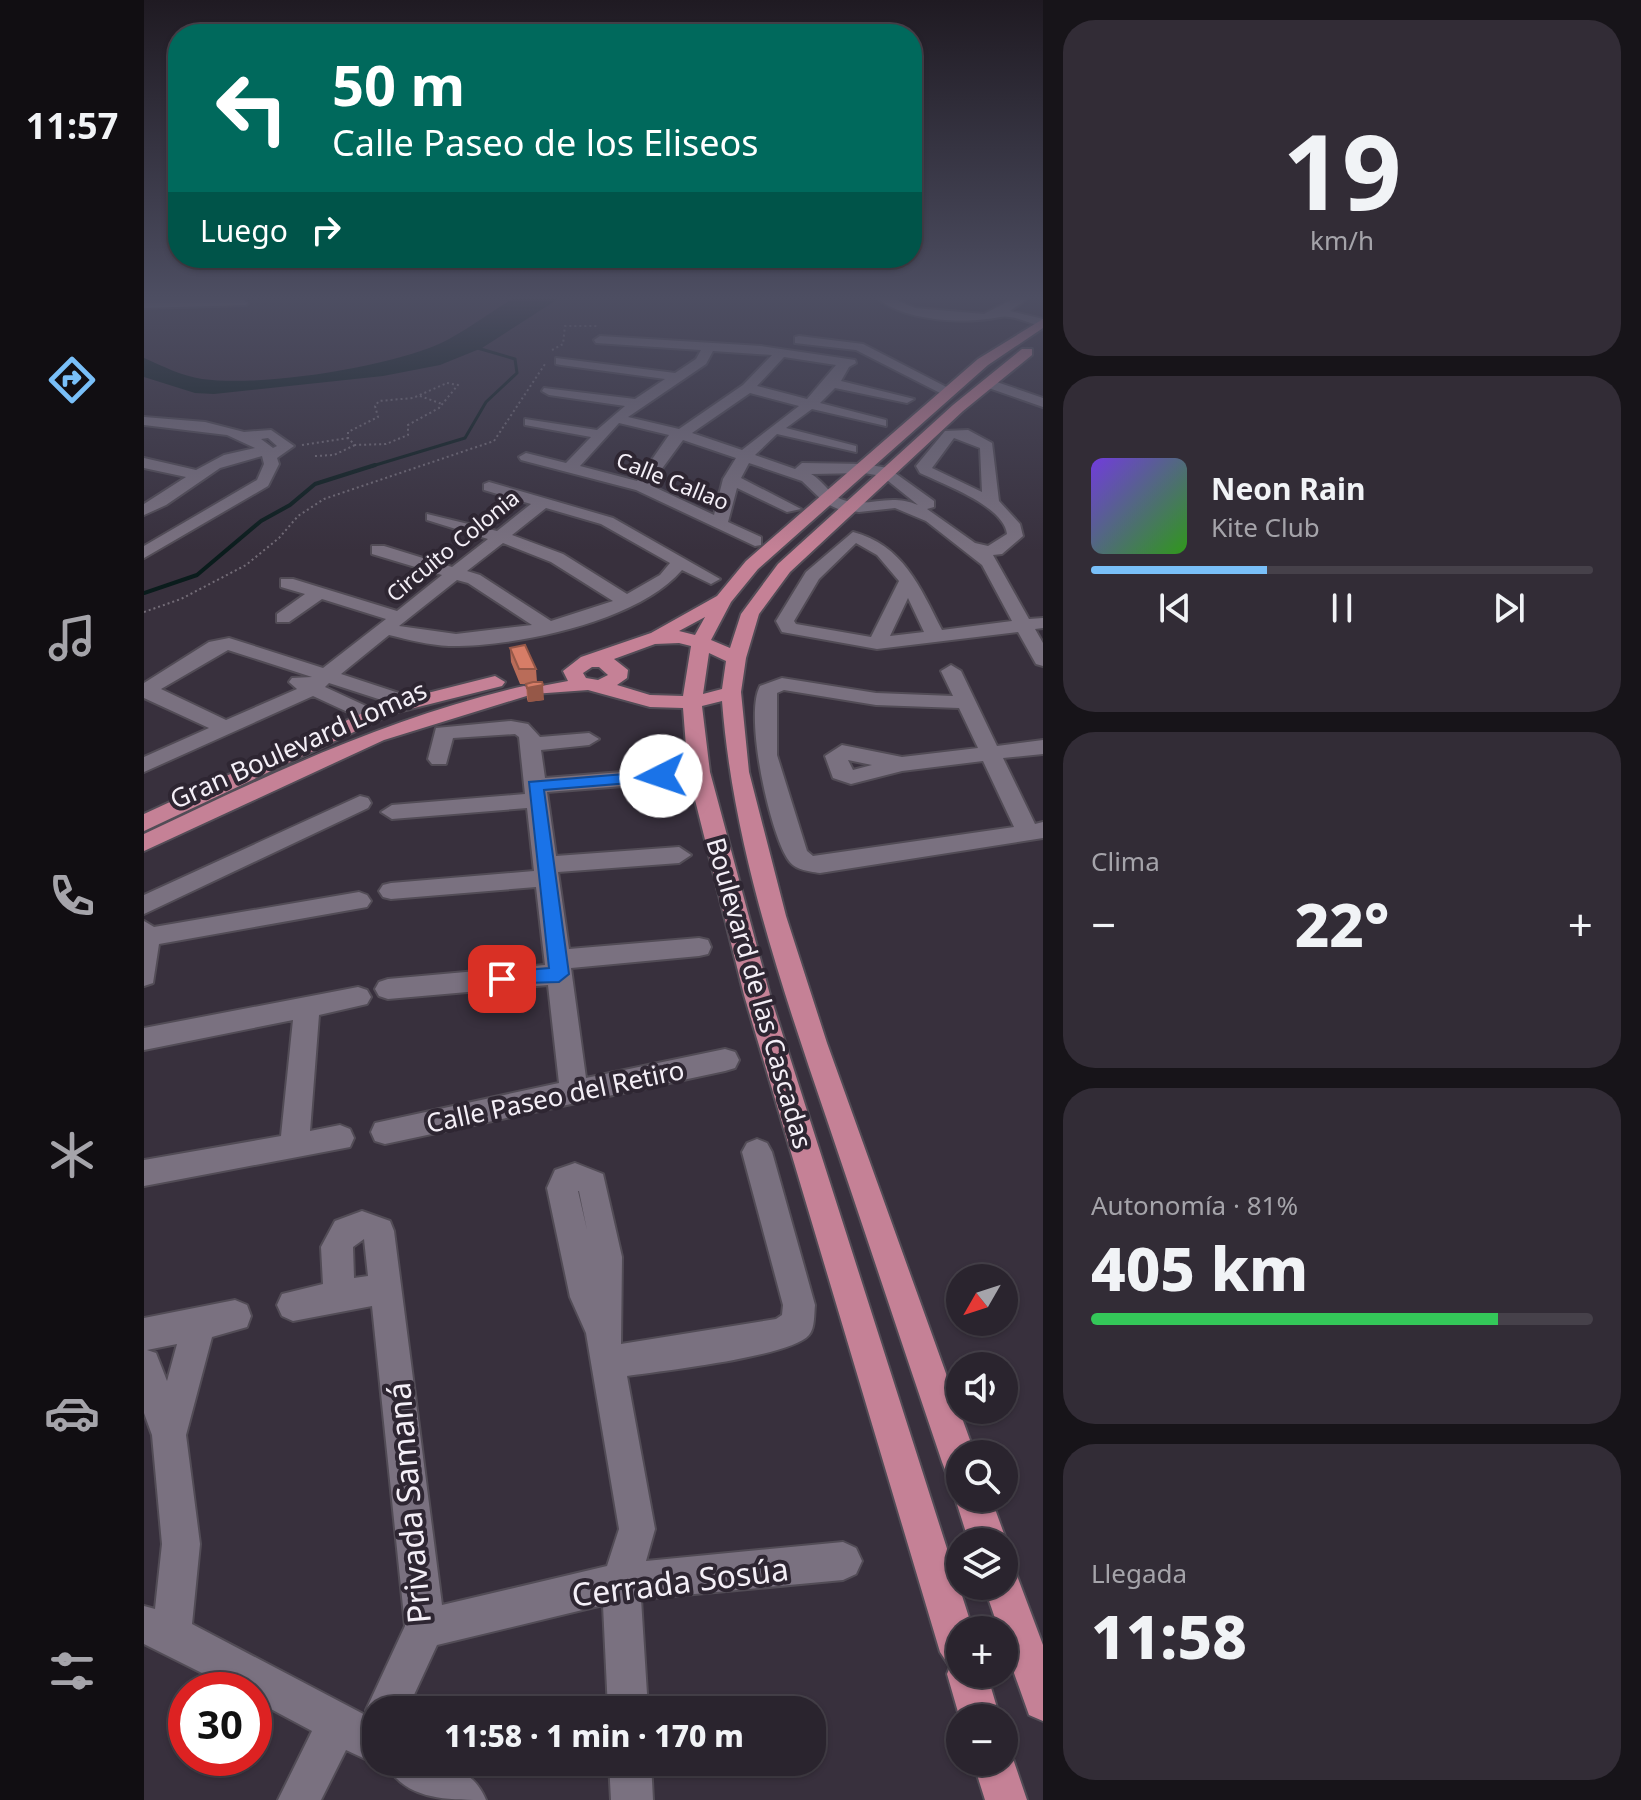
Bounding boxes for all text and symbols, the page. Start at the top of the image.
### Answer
text: 50 m [332,46,465,122]
icon: left [200,56,304,160]
text: 19 [1283,99,1401,240]
text: 11:57 [26,101,118,150]
text: Calle Paseo de los Eliseos [332,118,759,167]
icon: right [304,208,348,252]
text: Luego [200,210,288,251]
text: km/h [1310,222,1374,258]
icon: directions [44,352,100,408]
street label: Calle Callao [612,444,734,516]
text: Neon Rain [1211,468,1365,509]
street label: Circuito Colonia [379,482,525,608]
text: Kite Club [1211,509,1320,545]
icon: previous [1153,586,1197,630]
icon: pause [1320,586,1364,630]
icon: next [1487,586,1531,630]
icon: music [44,610,100,666]
street label: Gran Boulevard Lomas [164,671,432,817]
position arrow [619,734,703,818]
street label: Boulevard de las Cascadas [698,833,822,1153]
text: Clima [1091,843,1160,879]
icon: phone [44,868,100,924]
text: 22° [1295,883,1389,965]
text: − [1091,894,1116,954]
text: + [1568,894,1593,954]
pin [468,945,536,1013]
icon: arrive [480,957,524,1001]
street label: Calle Paseo del Retiro [423,1051,687,1141]
icon: climate [44,1127,100,1183]
text: Autonomía · 81% [1091,1187,1298,1223]
text: 405 km [1091,1227,1308,1309]
north arrow [946,1264,1018,1336]
map controls [946,1264,1018,1776]
button: sound [946,1352,1018,1424]
street label: Privada Samaná [376,1381,440,1625]
icon: car [44,1385,100,1441]
button: search [946,1440,1018,1512]
button: layers [946,1528,1018,1600]
street label: Cerrada Sosúa [569,1546,791,1616]
text: Llegada [1091,1555,1187,1591]
text: 11:58 [1091,1595,1247,1677]
button: + [946,1616,1018,1688]
icon: filters [44,1643,100,1699]
speed limit sign: 30 [168,1672,272,1776]
button: − [946,1704,1018,1776]
text: 11:58 · 1 min · 170 m [444,1715,744,1756]

